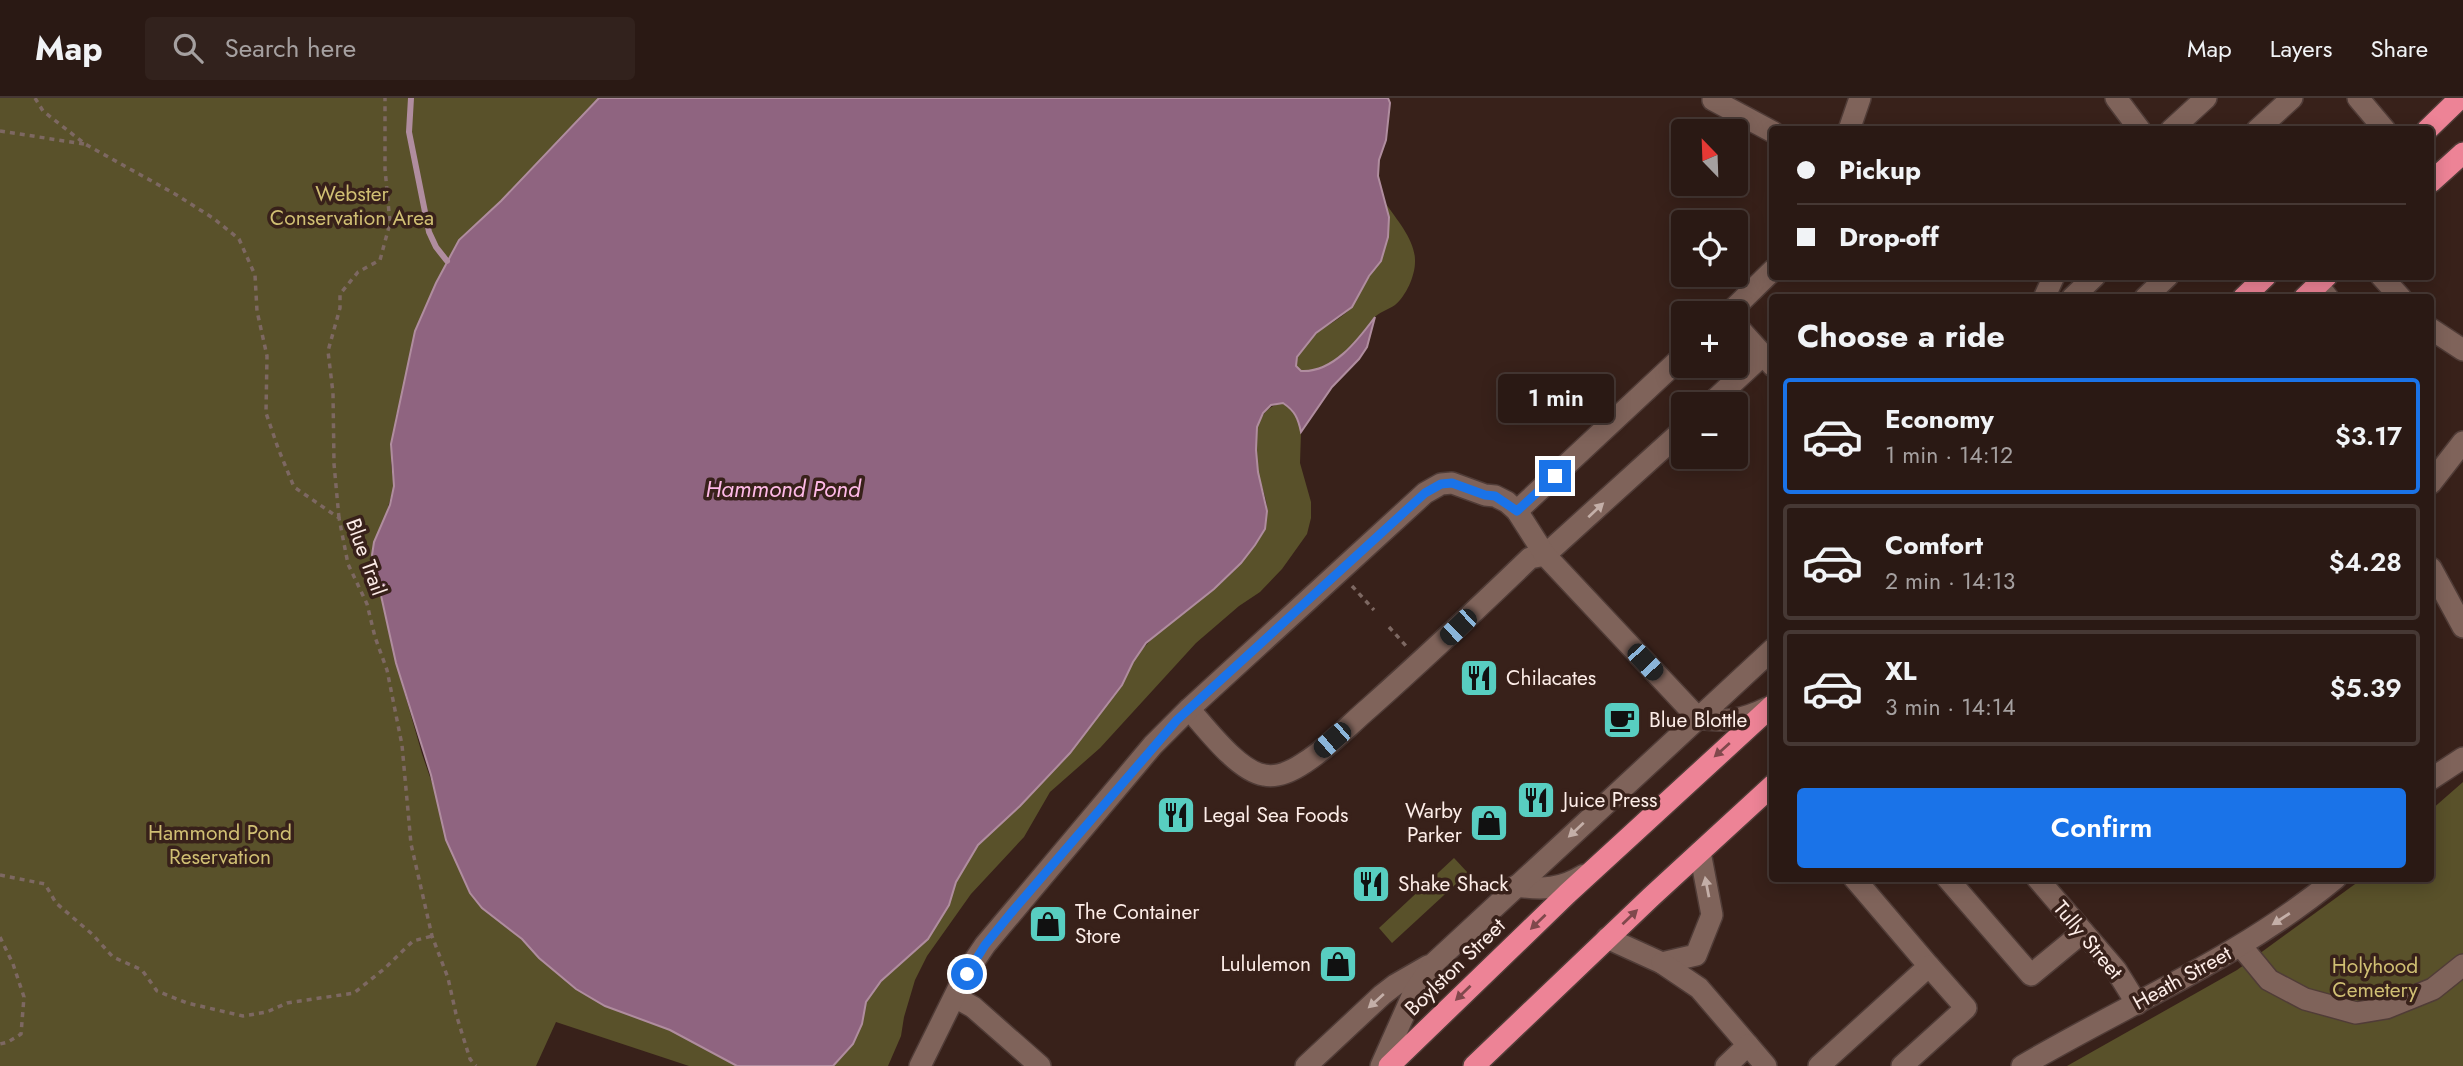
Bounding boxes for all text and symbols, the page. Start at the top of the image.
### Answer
search box [145,17,635,80]
text: Map [35,25,103,72]
icon: search [169,29,207,67]
text: Search here [225,29,356,67]
text: Map [2187,31,2232,66]
text: Layers [2270,31,2332,66]
text: Share [2370,31,2428,66]
north arrow [1671,119,1748,196]
map controls [1671,119,1748,469]
text: Pickup [1839,151,1921,189]
park label: Webster Conservation Area [270,179,434,233]
button: locate [1671,210,1748,287]
text: Drop-off [1839,218,1939,256]
button: + [1671,301,1748,378]
text: Choose a ride [1797,313,2005,359]
callout: 1 min [1497,374,1613,424]
text: 1 min [1528,381,1584,415]
button: − [1671,392,1748,469]
text: Economy [1885,400,1994,438]
icon: car [1801,405,1864,468]
text: $3.17 [2335,417,2402,455]
text: 1 min · 14:12 [1885,438,2013,472]
route end [1539,460,1571,492]
water label: Hammond Pond [705,472,862,506]
one-way arrow [1587,502,1605,518]
street label: Blue Trail [338,514,394,600]
text: Comfort [1885,526,1983,564]
icon: car [1801,531,1864,594]
text: $4.28 [2329,543,2402,581]
text: 2 min · 14:13 [1885,564,2015,598]
car [1436,605,1481,649]
car [1623,639,1668,685]
text: XL [1885,652,1917,690]
restaurant icon: Chilacates [1458,657,1500,699]
icon: car [1801,657,1864,720]
place label: Chilacates [1506,663,1596,693]
text: $5.39 [2330,669,2402,707]
text: 3 min · 14:14 [1885,690,2016,724]
cafe icon: Blue Blottle [1601,699,1643,741]
place label: Blue Blottle [1649,705,1748,735]
car [1310,718,1355,762]
one-way arrow [1714,742,1731,758]
restaurant icon: Juice Press [1515,779,1557,821]
place label: Juice Press [1560,785,1657,815]
button: Confirm [1797,788,2406,868]
restaurant icon: Legal Sea Foods [1155,794,1197,836]
place label: Warby Parker [1405,796,1463,850]
place label: Legal Sea Foods [1203,800,1348,830]
shop icon: Warby Parker [1468,802,1510,844]
park label: Hammond Pond Reservation [148,818,292,872]
one-way arrow [1568,822,1585,838]
restaurant icon: Shake Shack [1350,863,1392,905]
place label: Shake Shack [1398,869,1509,899]
one-way arrow [1701,876,1712,898]
street label: Tully Street [2046,894,2130,986]
place label: The Container Store [1075,897,1200,951]
shop icon: The Container Store [1027,903,1069,945]
one-way arrow [1621,909,1638,925]
street label: Boylston Street [1398,911,1512,1023]
one-way arrow [2271,913,2291,926]
one-way arrow [1529,914,1547,930]
street label: Heath Street [2127,939,2237,1017]
shop icon: Lululemon [1317,943,1359,985]
place label: Lululemon [1221,949,1311,979]
park label: Holyhood Cemetery [2332,951,2418,1005]
route start [951,958,983,990]
one-way arrow [1455,985,1472,1001]
one-way arrow [1367,993,1385,1009]

